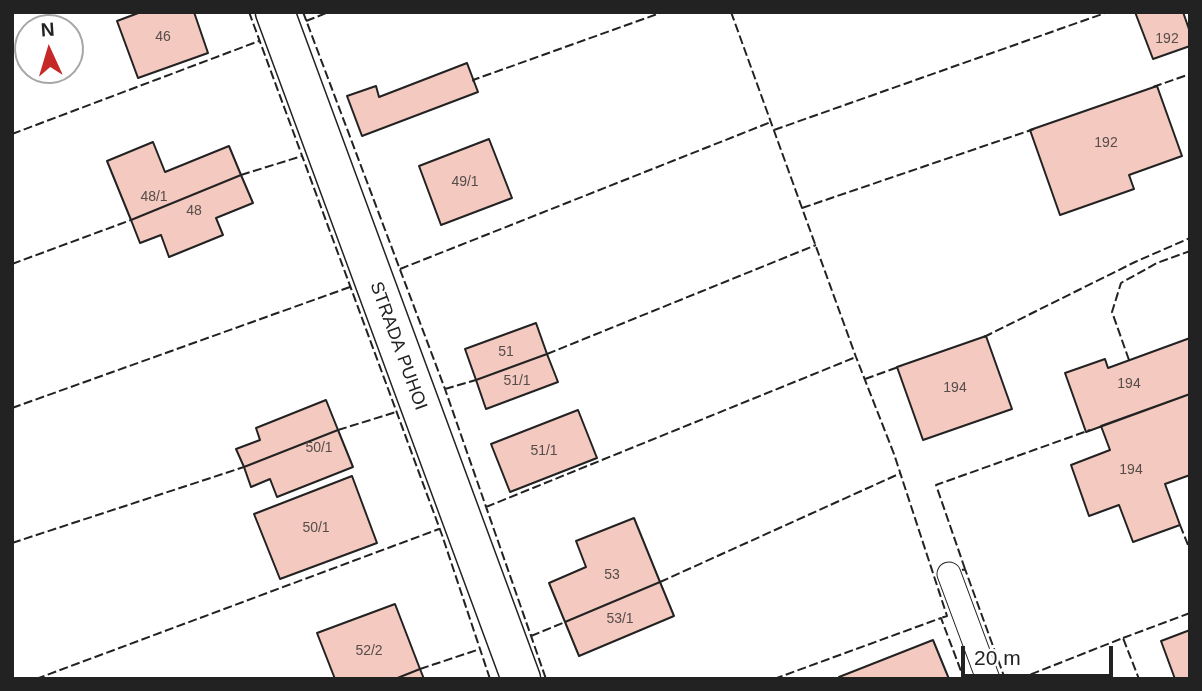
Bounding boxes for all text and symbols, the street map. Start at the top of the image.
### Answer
north arrow [14,14,84,84]
text: N [40,19,55,41]
house number: 46 [155,29,171,45]
house number: 192 [1155,31,1179,47]
house number: 192 [1094,135,1118,151]
house number: 49/1 [451,174,479,190]
house number: 48/1 [140,189,168,205]
house number: 48 [186,203,202,219]
street label: STRADA PUHOI [365,279,431,413]
house number: 51 [498,344,514,360]
house number: 51/1 [503,373,531,389]
house number: 194 [1117,376,1141,392]
house number: 194 [943,380,967,396]
house number: 50/1 [305,440,333,456]
house number: 51/1 [530,443,558,459]
house number: 194 [1119,462,1143,478]
house number: 50/1 [302,520,330,536]
house number: 53 [604,567,620,583]
house number: 53/1 [606,611,634,627]
scale bar [964,632,1116,676]
house number: 52/2 [355,643,383,659]
text: 20 m [974,646,1021,669]

